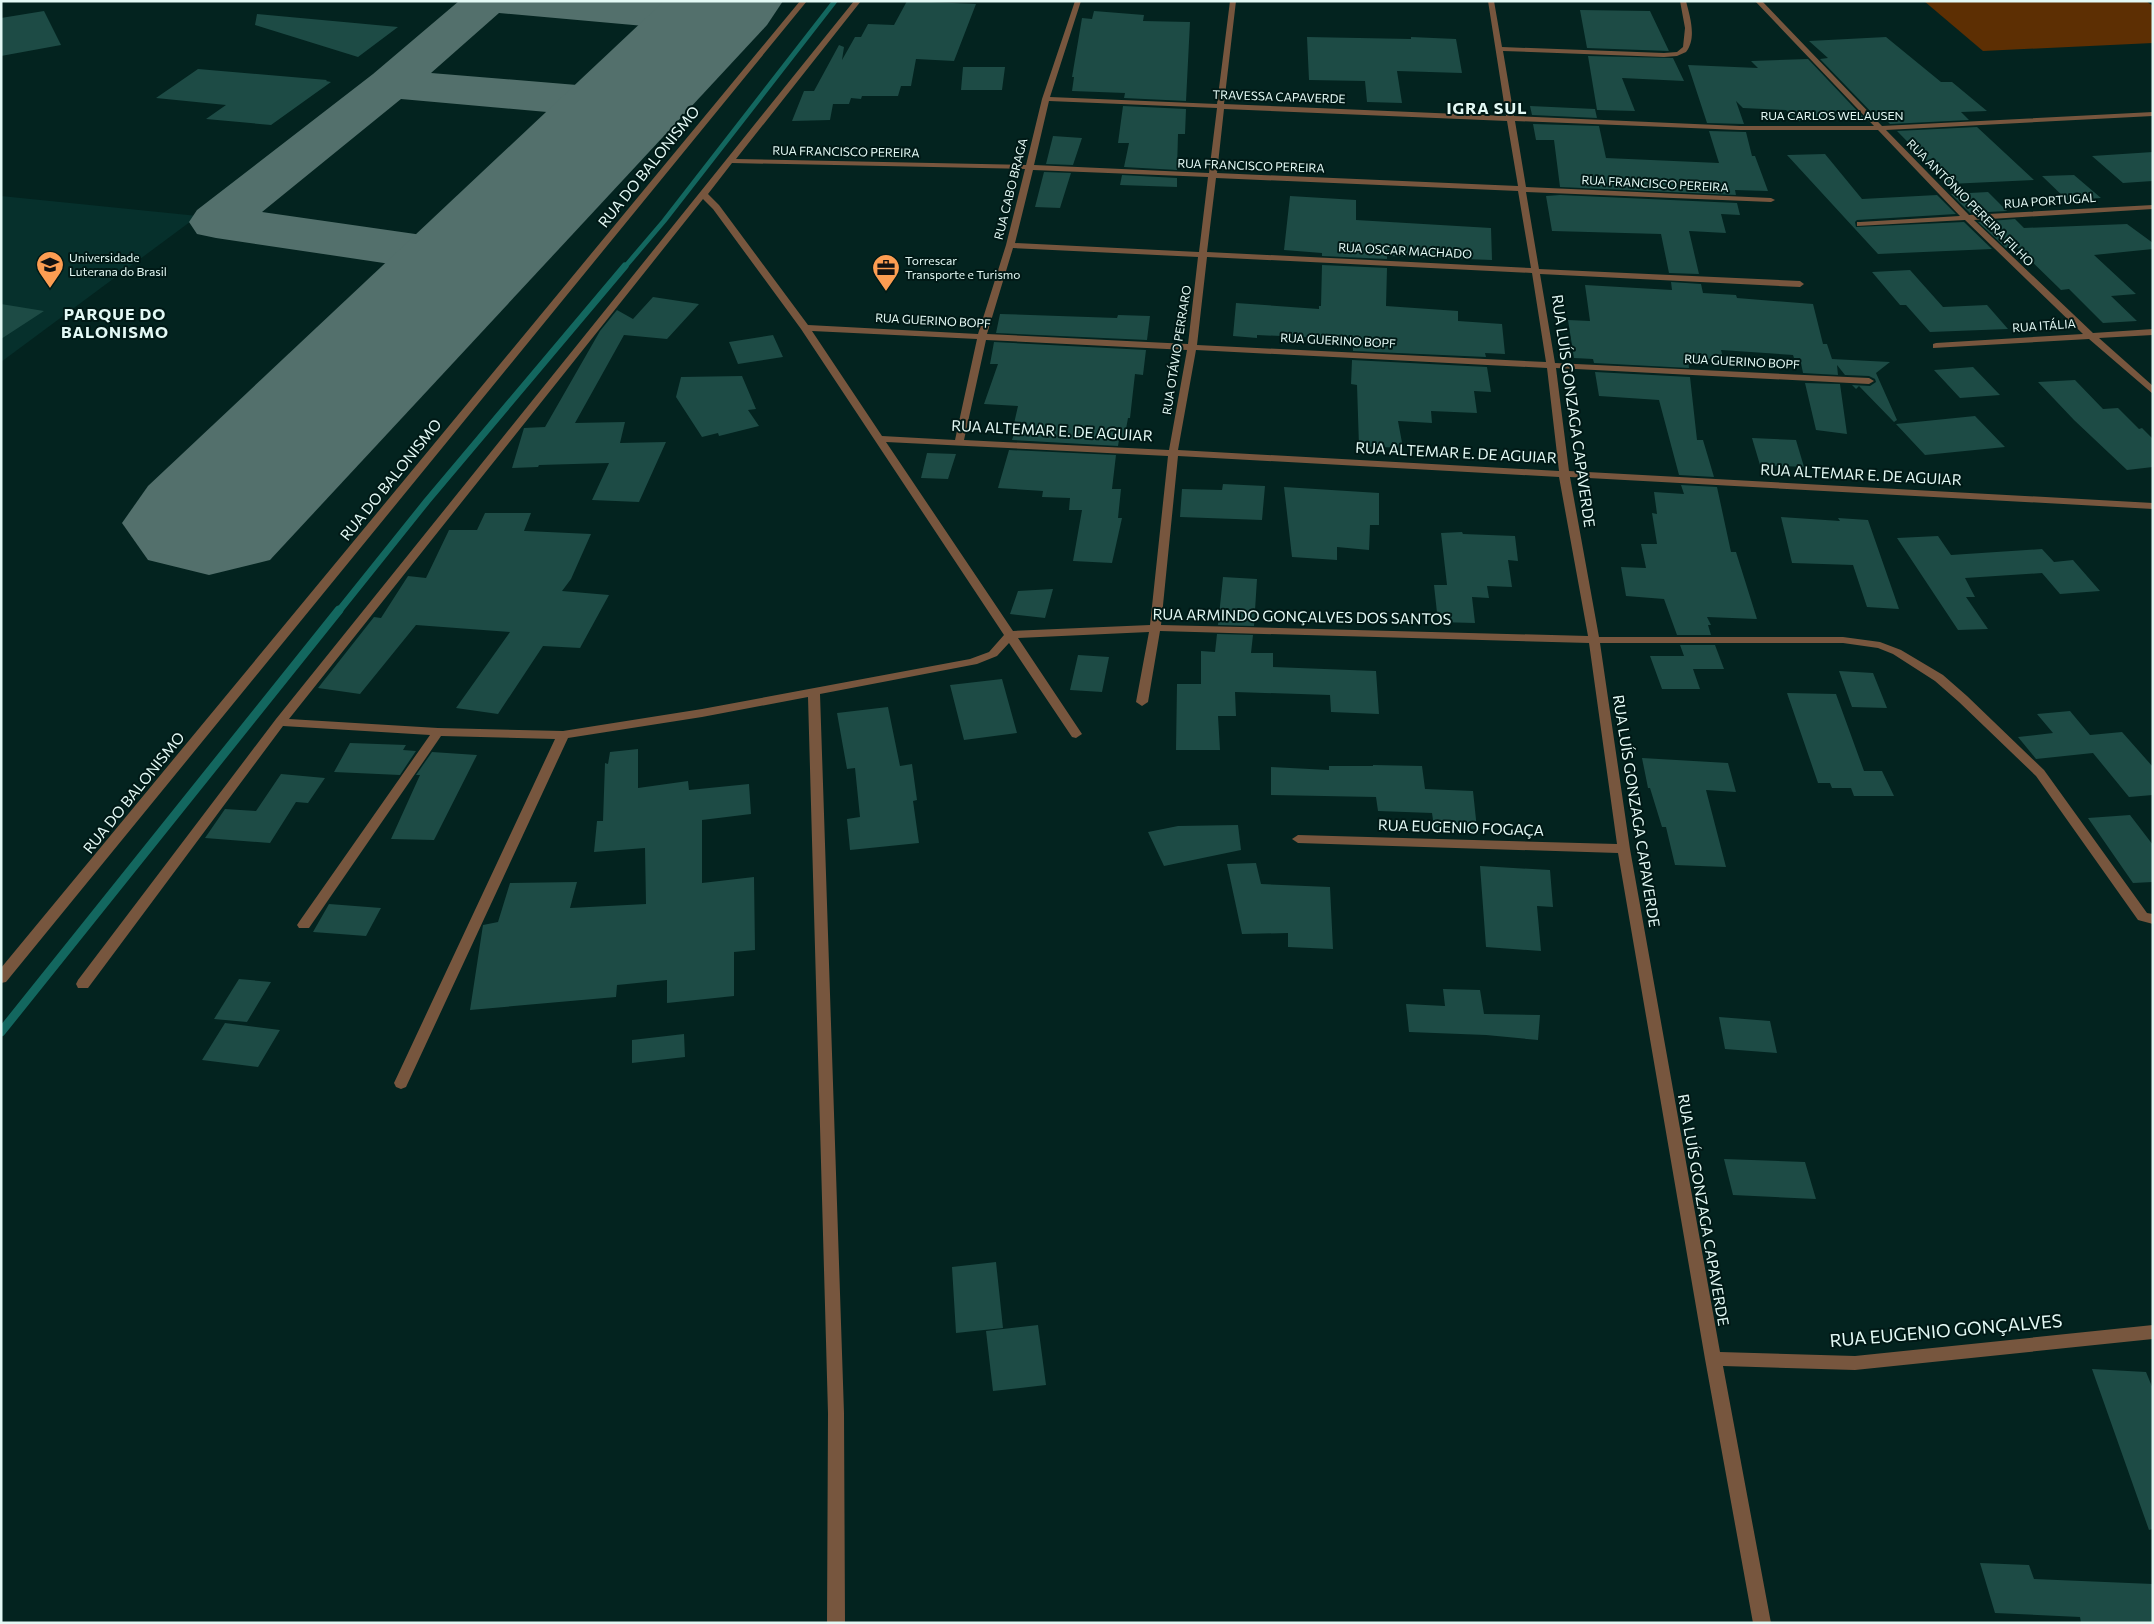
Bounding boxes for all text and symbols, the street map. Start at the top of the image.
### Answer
street label: TRAVESSA CAPAVERDE [1212,87,1346,105]
district label: IGRA SUL [1447,98,1527,117]
street label: RUA DO BALONISMO [594,102,703,231]
street label: RUA CARLOS WELAUSEN [1760,108,1904,122]
street label: RUA ANTÔNIO PEREIRA FILHO [1904,136,2037,269]
street label: RUA CABO BRAGA [991,137,1029,241]
street label: RUA FRANCISCO PEREIRA [772,143,920,159]
street label: RUA FRANCISCO PEREIRA [1177,155,1325,175]
street label: RUA FRANCISCO PEREIRA [1581,172,1729,194]
street label: RUA PORTUGAL [2003,190,2097,210]
street label: RUA OSCAR MACHADO [1338,240,1473,261]
school or university icon: Universidade Luterana do Brasil [35,250,65,289]
place label: Universidade Luterana do Brasil [69,250,167,278]
office icon: Torrescar Transporte e Turismo [871,253,901,292]
place label: Torrescar Transporte e Turismo [905,253,1021,281]
street label: RUA OTÁVIO PERRARO [1159,284,1193,415]
street label: RUA LUÍS GONZAGA CAPAVERDE [1549,293,1600,529]
district label: PARQUE DO BALONISMO [61,304,169,341]
street label: RUA GUERINO BOPF [875,310,991,330]
street label: RUA ITÁLIA [2012,316,2076,334]
street label: RUA GUERINO BOPF [1280,330,1396,350]
street label: RUA GUERINO BOPF [1684,351,1800,371]
street label: RUA DO BALONISMO [336,415,445,544]
street label: RUA ALTEMAR E. DE AGUIAR [951,416,1153,444]
street label: RUA ALTEMAR E. DE AGUIAR [1355,438,1557,466]
street label: RUA ALTEMAR E. DE AGUIAR [1760,460,1962,488]
street label: RUA ARMINDO GONÇALVES DOS SANTOS [1152,604,1452,628]
street label: RUA LUÍS GONZAGA CAPAVERDE [1610,693,1665,928]
street label: RUA DO BALONISMO [79,728,188,857]
street label: RUA EUGENIO FOGAÇA [1378,815,1544,839]
street label: RUA LUÍS GONZAGA CAPAVERDE [1675,1092,1734,1327]
street label: RUA EUGENIO GONÇALVES [1829,1309,2063,1351]

